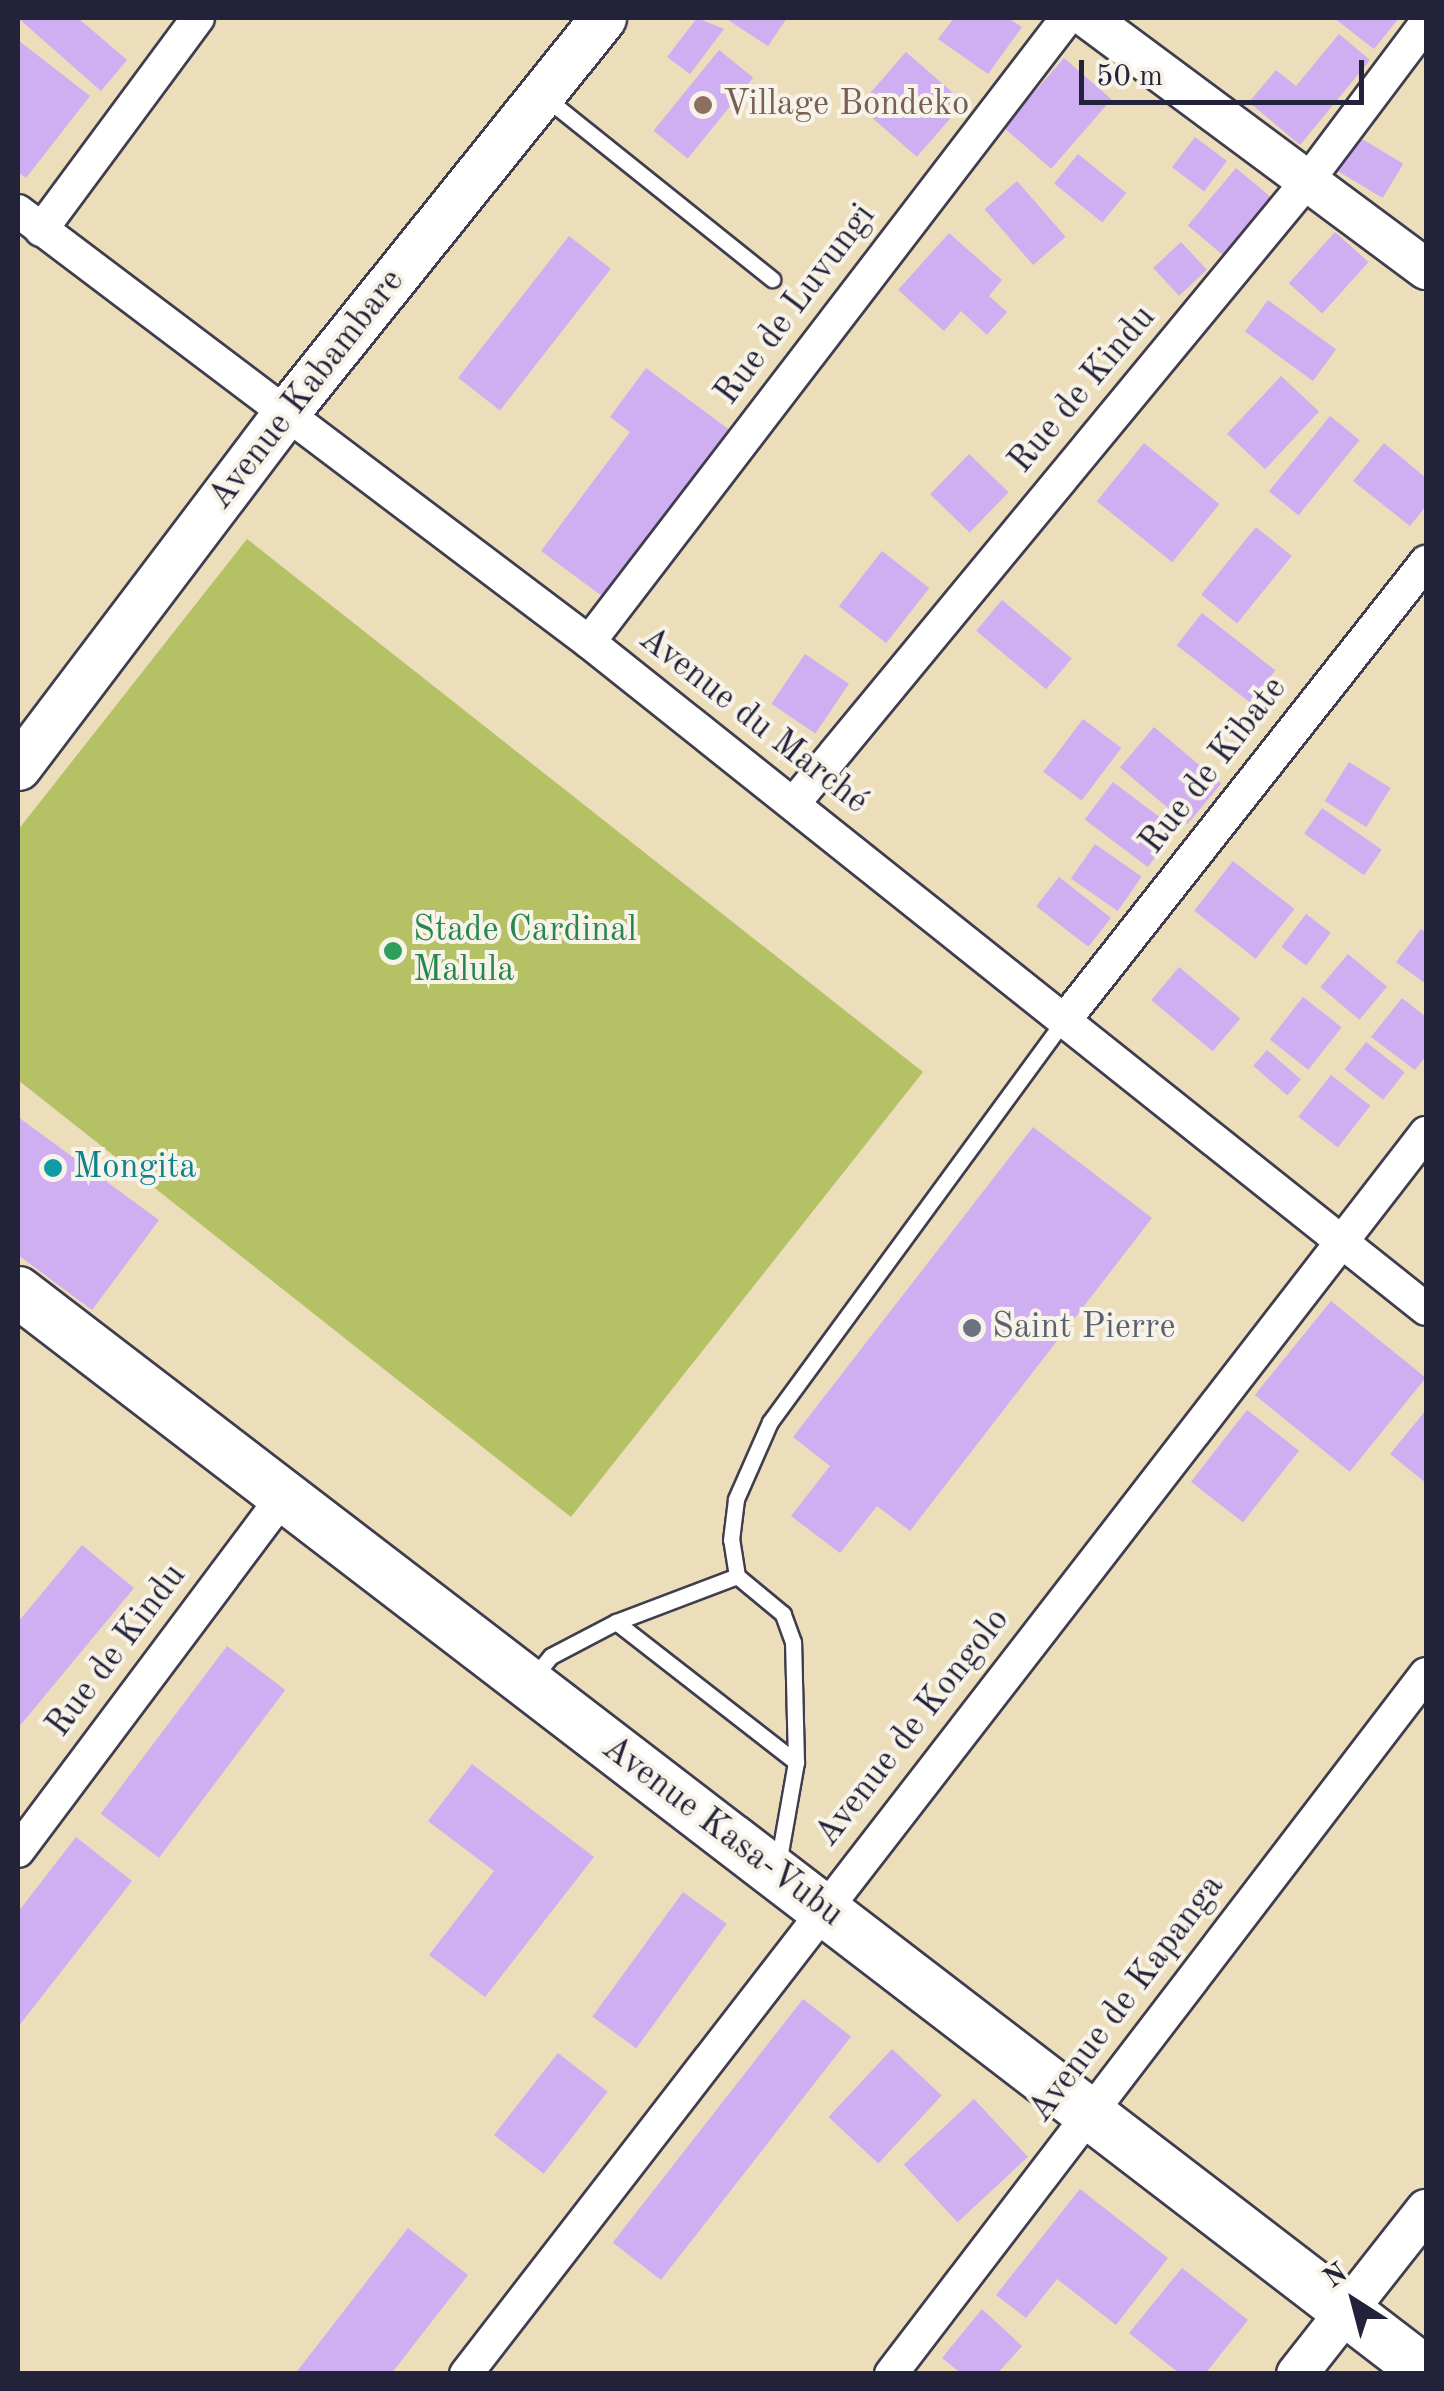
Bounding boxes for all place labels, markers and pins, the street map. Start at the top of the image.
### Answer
place label: Village Bondeko [723,84,969,126]
marker: Village Bondeko [692,94,714,116]
place label: Stade Cardinal Malula [413,910,637,992]
marker: Stade Cardinal Malula [382,940,404,962]
place label: Mongita [73,1147,196,1189]
marker: Mongita [42,1157,64,1179]
place label: Saint Pierre [992,1307,1176,1349]
marker: Saint Pierre [961,1317,983,1339]

